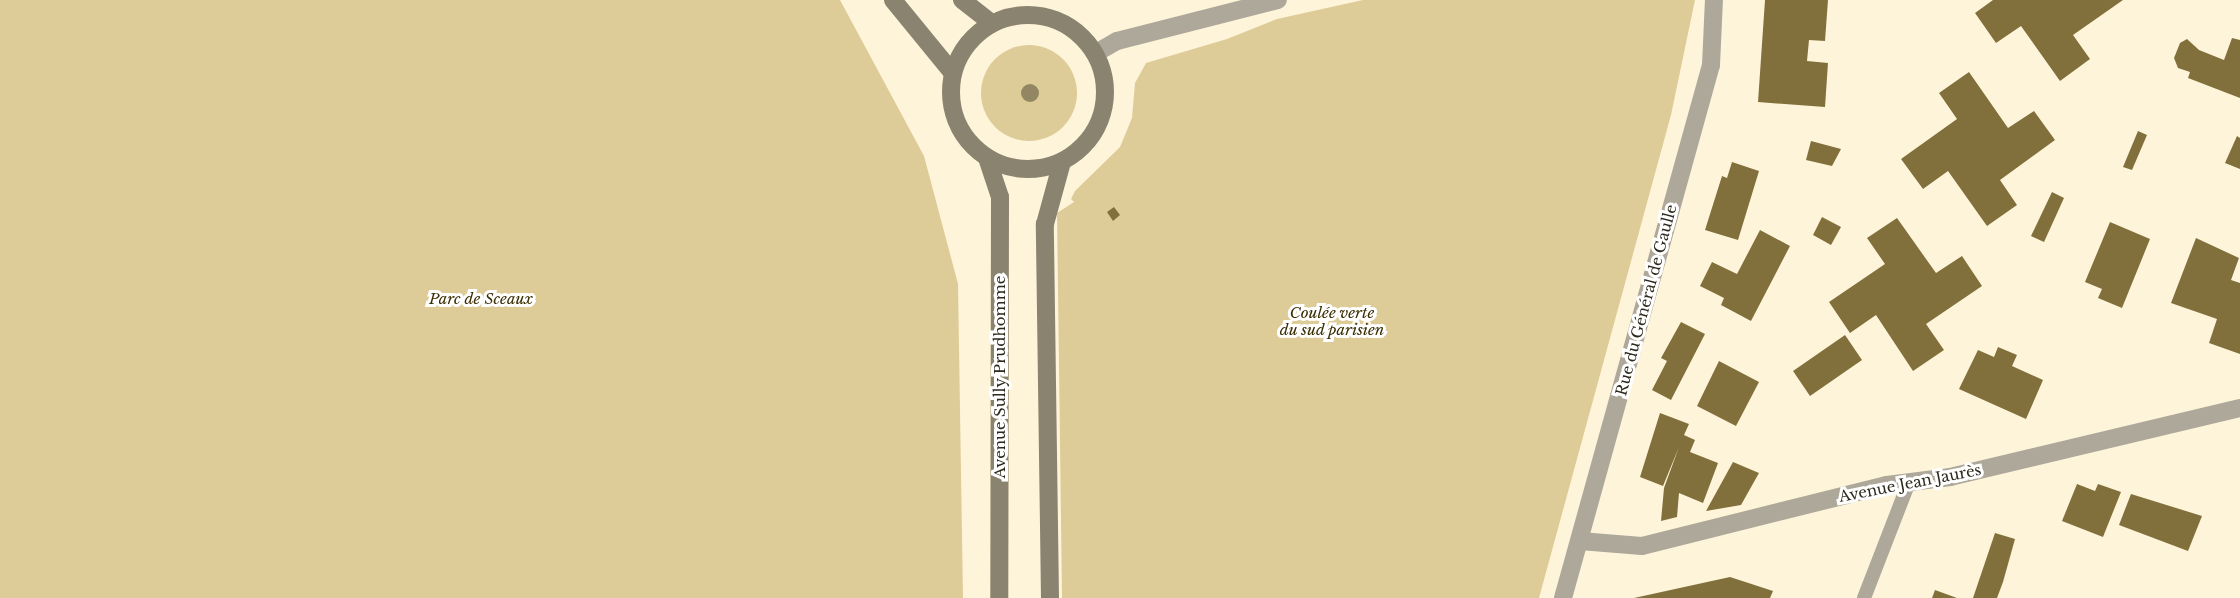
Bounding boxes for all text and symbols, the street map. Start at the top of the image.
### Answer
street label: Rue du Général de Gaulle [1612,202,1680,398]
street label: Avenue Sully Prudhomme [991,275,1009,479]
park label: Parc de Sceaux [429,290,533,308]
park label: Coulée verte du sud parisien [1279,303,1385,338]
street label: Avenue Jean Jaurès [1837,460,1983,506]

